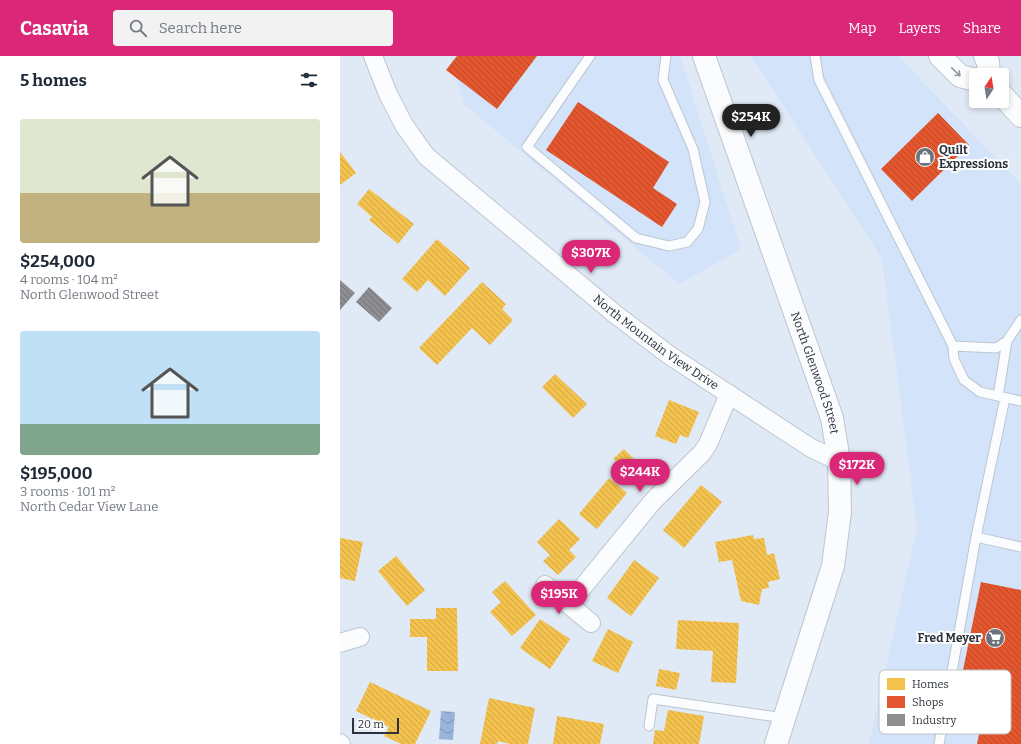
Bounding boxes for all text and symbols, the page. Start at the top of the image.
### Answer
search box [113,10,393,46]
text: Casavia [20,17,89,40]
icon: search [127,17,149,39]
text: Search here [159,19,242,37]
text: Map [848,20,876,37]
text: Layers [898,20,941,37]
text: Share [963,20,1001,37]
one-way arrow [951,67,961,77]
north arrow [969,68,1009,108]
map controls [969,68,1009,108]
icon: filters [298,69,320,91]
text: 5 homes [20,70,87,91]
pin: $254K [723,104,779,138]
text: $254K [731,109,771,124]
place label: Quilt Expressions [939,143,1008,171]
icon: home [134,145,206,217]
shop icon: Quilt Expressions [914,146,936,168]
pin: $307K [563,240,619,274]
text: $307K [571,245,611,260]
text: $254,000 [20,251,95,272]
text: 4 rooms · 104 m² [20,272,118,287]
text: North Glenwood Street [20,287,159,302]
street label: North Mountain View Drive [591,292,721,393]
street label: North Glenwood Street [788,310,842,436]
icon: home [134,357,206,429]
pin: $172K [829,452,885,486]
text: $172K [839,457,875,472]
pin: $244K [612,459,668,493]
text: $195,000 [20,463,92,484]
text: $244K [620,464,660,479]
text: 3 rooms · 101 m² [20,484,115,499]
text: North Cedar View Lane [20,499,158,514]
pin: $195K [531,581,587,615]
text: $195K [540,586,578,601]
supermarket icon: Fred Meyer [984,627,1006,649]
place label: Fred Meyer [918,631,981,645]
legend [879,670,1011,734]
text: Homes [912,678,949,691]
text: Shops [912,696,944,709]
text: Industry [912,714,956,727]
scale bar [352,716,399,735]
text: 20 m [358,718,384,731]

